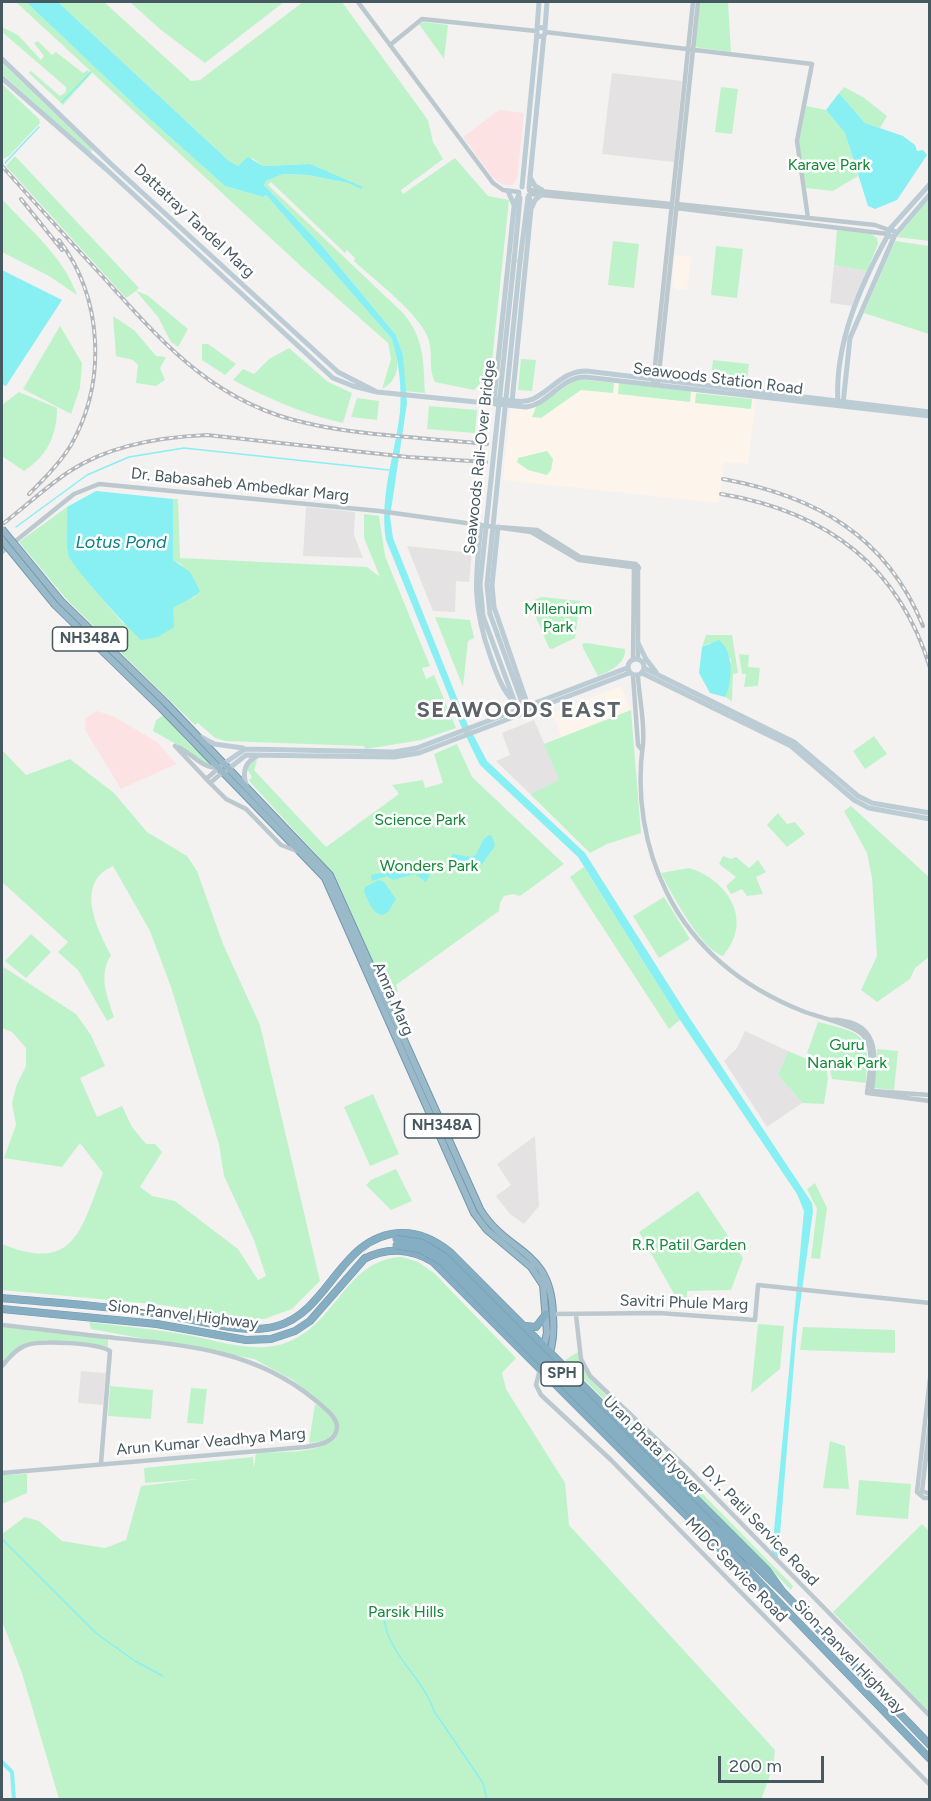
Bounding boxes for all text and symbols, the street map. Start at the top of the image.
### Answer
park label: Karave Park [788,155,870,175]
street label: Dattatray Tandel Marg [130,160,258,282]
street label: Seawoods Rail-Over Bridge [460,359,500,555]
street label: Seawoods Station Road [632,359,804,399]
street label: Dr. Babasaheb Ambedkar Marg [130,464,350,506]
water label: Lotus Pond [75,532,167,554]
park label: Millenium Park [524,599,592,637]
road number: NH348A [52,627,128,651]
district label: SEAWOODS EAST [416,698,622,724]
park label: Science Park [374,810,466,830]
park label: Wonders Park [380,856,478,876]
street label: Amra Marg [368,959,418,1039]
park label: Guru Nanak Park [807,1035,887,1073]
road number: NH348A [404,1114,480,1138]
park label: R.R Patil Garden [632,1235,746,1255]
street label: Savitri Phule Marg [619,1291,749,1315]
street label: Sion-Panvel Highway [107,1296,259,1334]
road number: SPH [541,1362,583,1386]
street label: Uran Phata Flyover [599,1392,707,1500]
street label: Arun Kumar Veadhya Marg [115,1424,307,1460]
street label: D.Y. Patil Service Road [698,1462,822,1590]
street label: MIDC Service Road [681,1514,791,1626]
street label: Sion-Panvel Highway [789,1596,909,1718]
park label: Parsik Hills [368,1602,444,1622]
scale bar [721,1744,828,1782]
text: 200 m [729,1755,782,1777]

